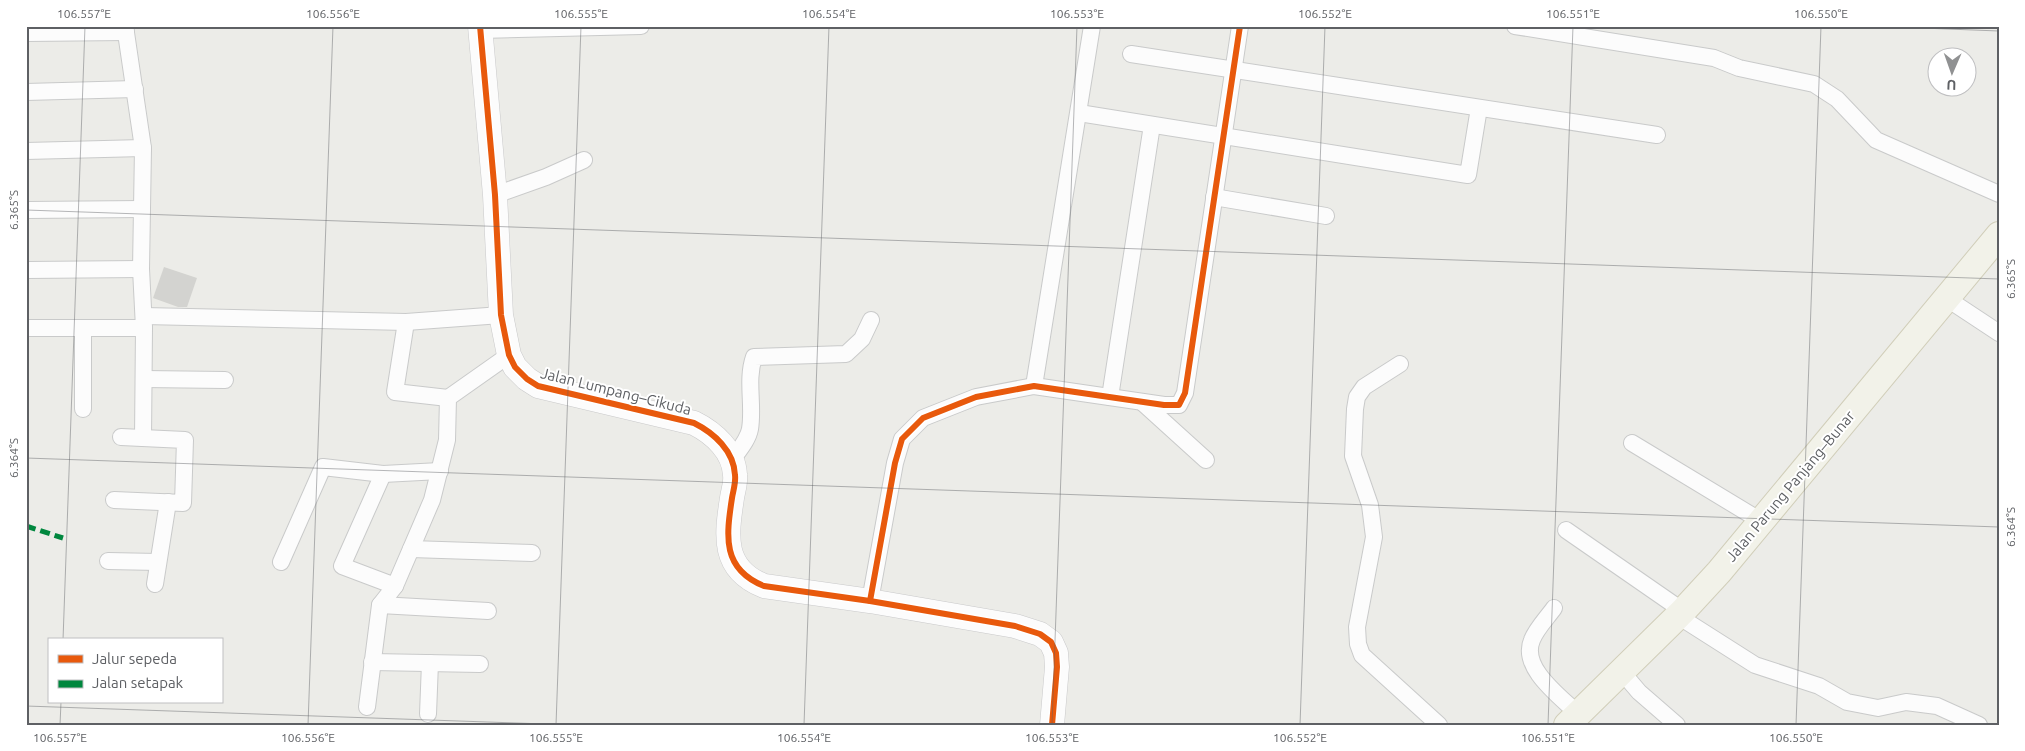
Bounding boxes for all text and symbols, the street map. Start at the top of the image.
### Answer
text: 106.557°E [57,7,111,20]
text: 106.556°E [306,7,360,20]
text: 106.555°E [554,7,608,20]
text: 106.554°E [802,7,856,20]
text: 106.553°E [1050,7,1104,20]
text: 106.552°E [1298,7,1352,20]
text: 106.551°E [1546,7,1600,20]
text: 106.550°E [1794,7,1848,20]
north arrow [1928,48,1978,98]
text: U [1946,77,1957,93]
text: 6.365°S [7,190,20,230]
text: 6.365°S [2004,259,2017,299]
street label: Jalan Lumpang–Cikuda [539,364,693,418]
street label: Jalan Parung Panjang–Bunar [1722,407,1858,565]
text: 6.364°S [7,438,20,478]
text: 6.364°S [2004,507,2017,547]
legend [48,638,222,704]
text: Jalur sepeda [92,650,177,667]
text: Jalan setapak [92,674,184,691]
text: 106.557°E [33,731,87,744]
text: 106.556°E [281,731,335,744]
text: 106.555°E [529,731,583,744]
text: 106.554°E [777,731,831,744]
text: 106.553°E [1025,731,1079,744]
text: 106.552°E [1273,731,1327,744]
text: 106.551°E [1521,731,1575,744]
text: 106.550°E [1769,731,1823,744]

